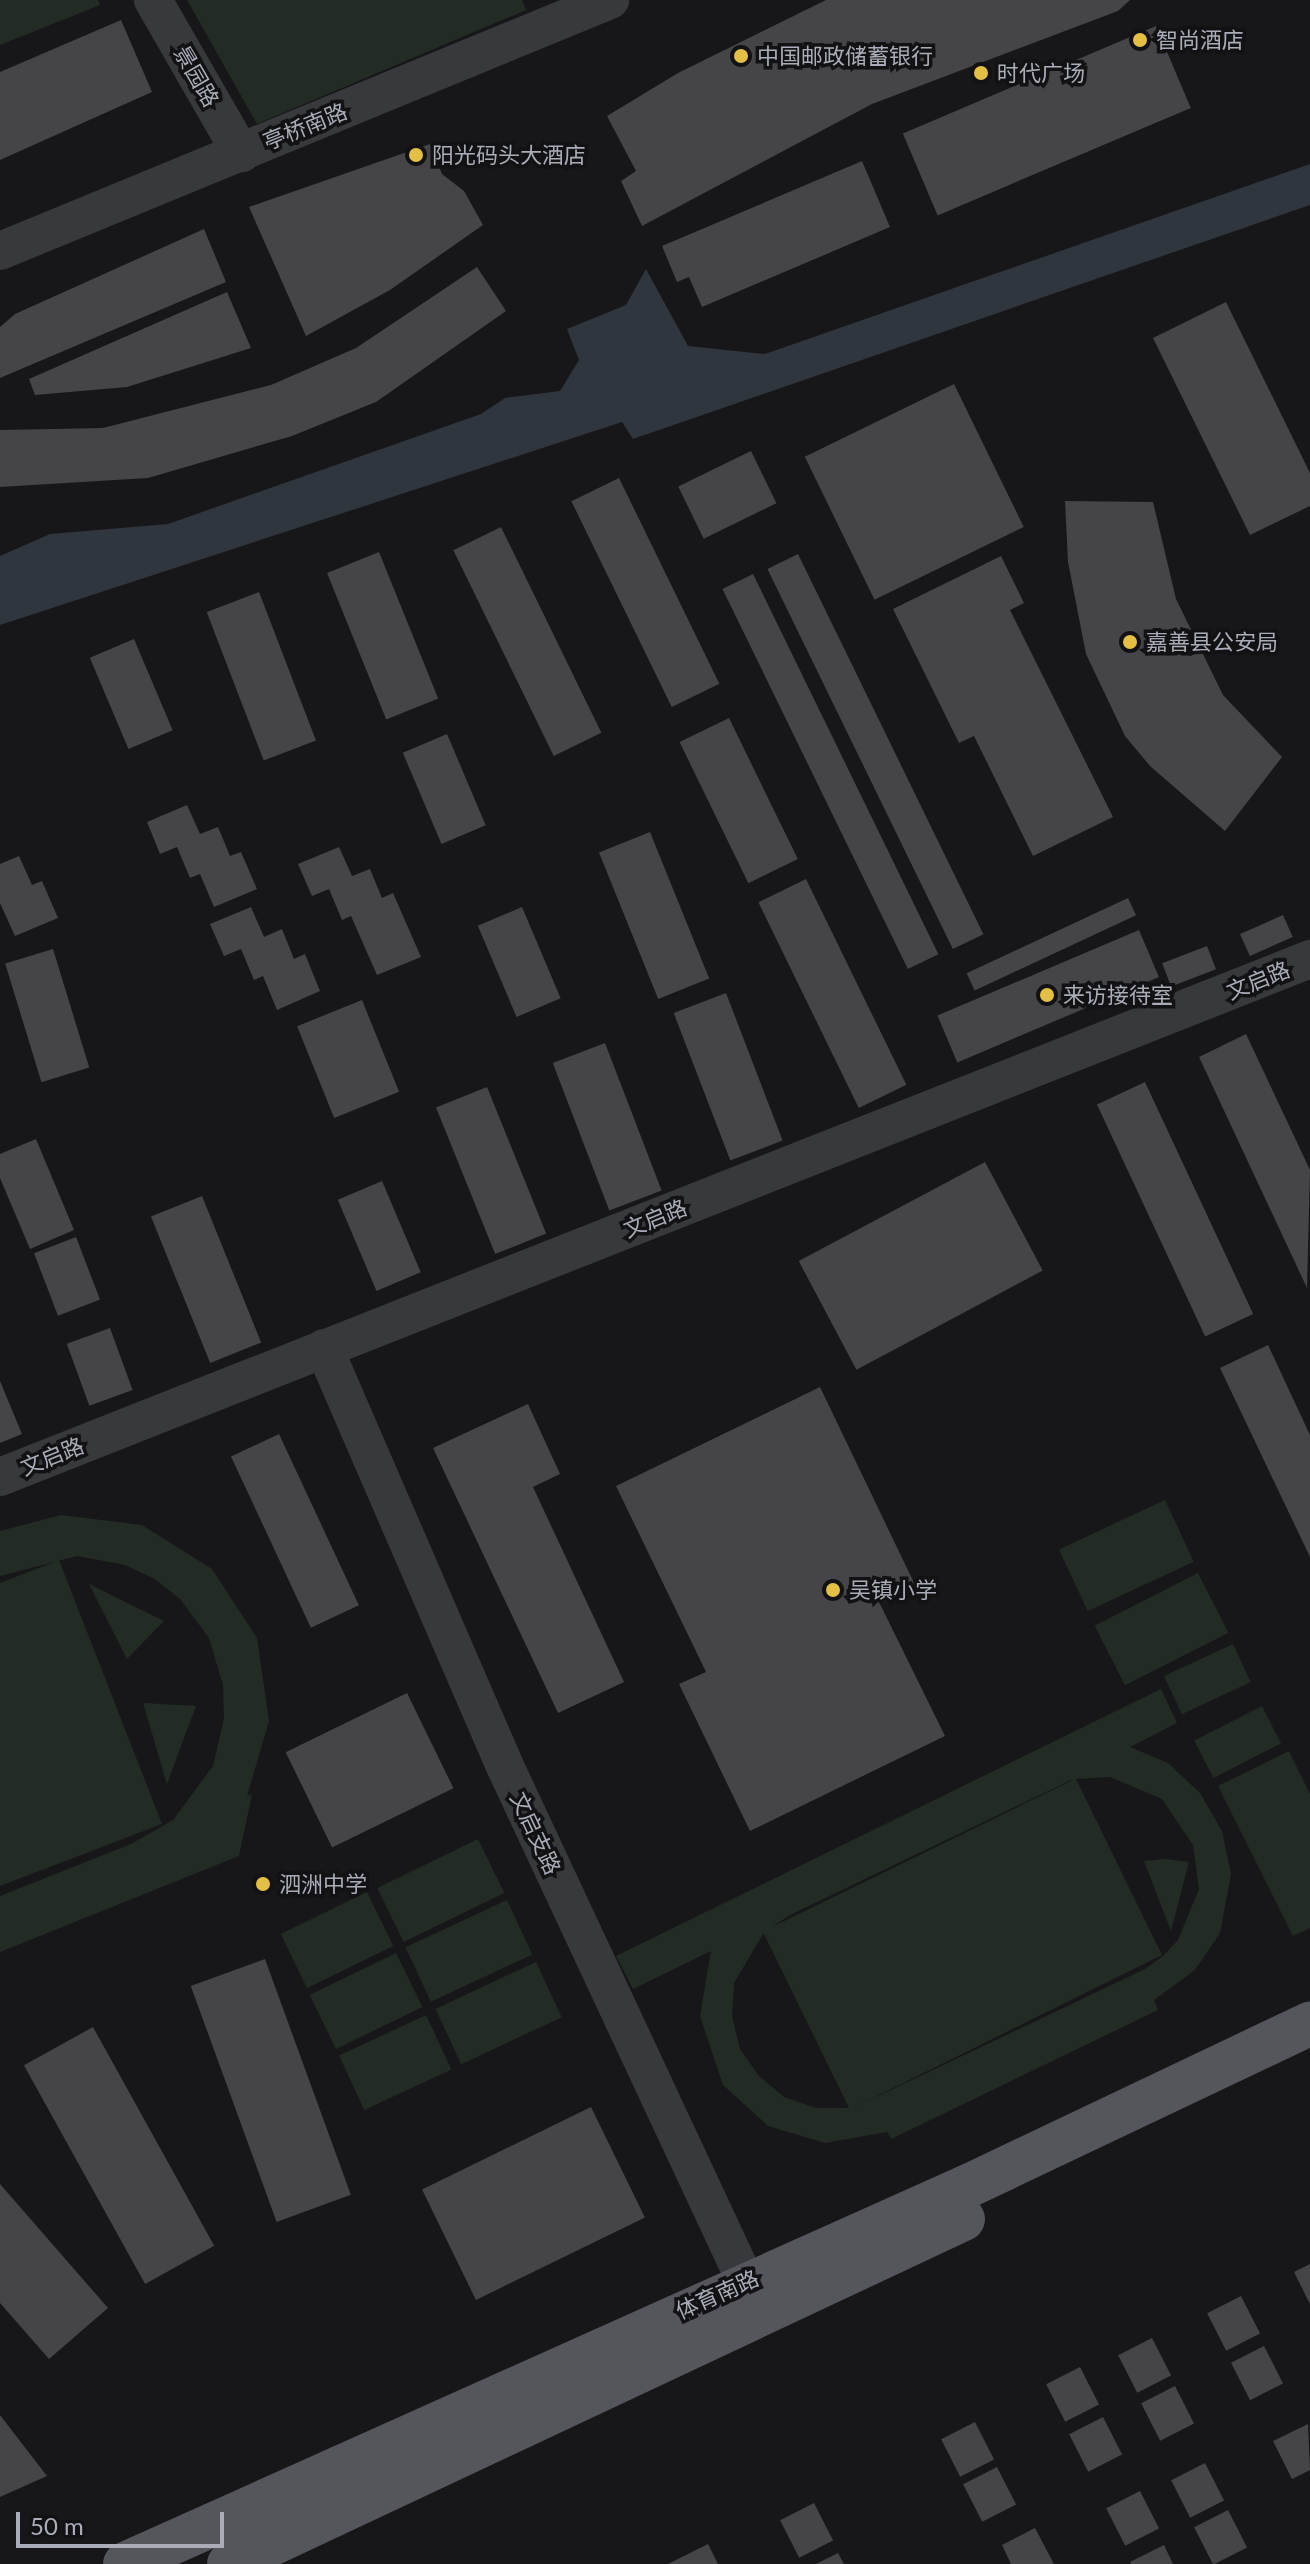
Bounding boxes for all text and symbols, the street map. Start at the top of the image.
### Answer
place label: 智尚酒店 [1156,27,1244,53]
marker: 智尚酒店 [1131,31,1149,49]
street label: 景园路 [169,41,225,111]
place label: 中国邮政储蓄银行 [757,43,933,69]
marker: 中国邮政储蓄银行 [732,47,750,65]
place label: 时代广场 [997,60,1085,86]
marker: 时代广场 [972,64,990,82]
street label: 亭桥南路 [259,97,351,155]
place label: 阳光码头大酒店 [432,142,586,168]
marker: 阳光码头大酒店 [407,146,425,164]
place label: 嘉善县公安局 [1146,629,1278,655]
marker: 嘉善县公安局 [1121,633,1139,651]
street label: 文启路 [1222,955,1294,1005]
place label: 来访接待室 [1063,982,1173,1008]
marker: 来访接待室 [1038,986,1056,1004]
street label: 文启路 [619,1193,691,1243]
street label: 文启路 [16,1431,88,1481]
place label: 吴镇小学 [849,1577,937,1603]
marker: 吴镇小学 [824,1581,842,1599]
street label: 文启支路 [505,1788,567,1878]
place label: 泗洲中学 [279,1871,367,1897]
marker: 泗洲中学 [254,1875,272,1893]
street label: 体育南路 [671,2264,763,2324]
scale bar [20,2496,228,2546]
text: 50 m [30,2511,84,2540]

